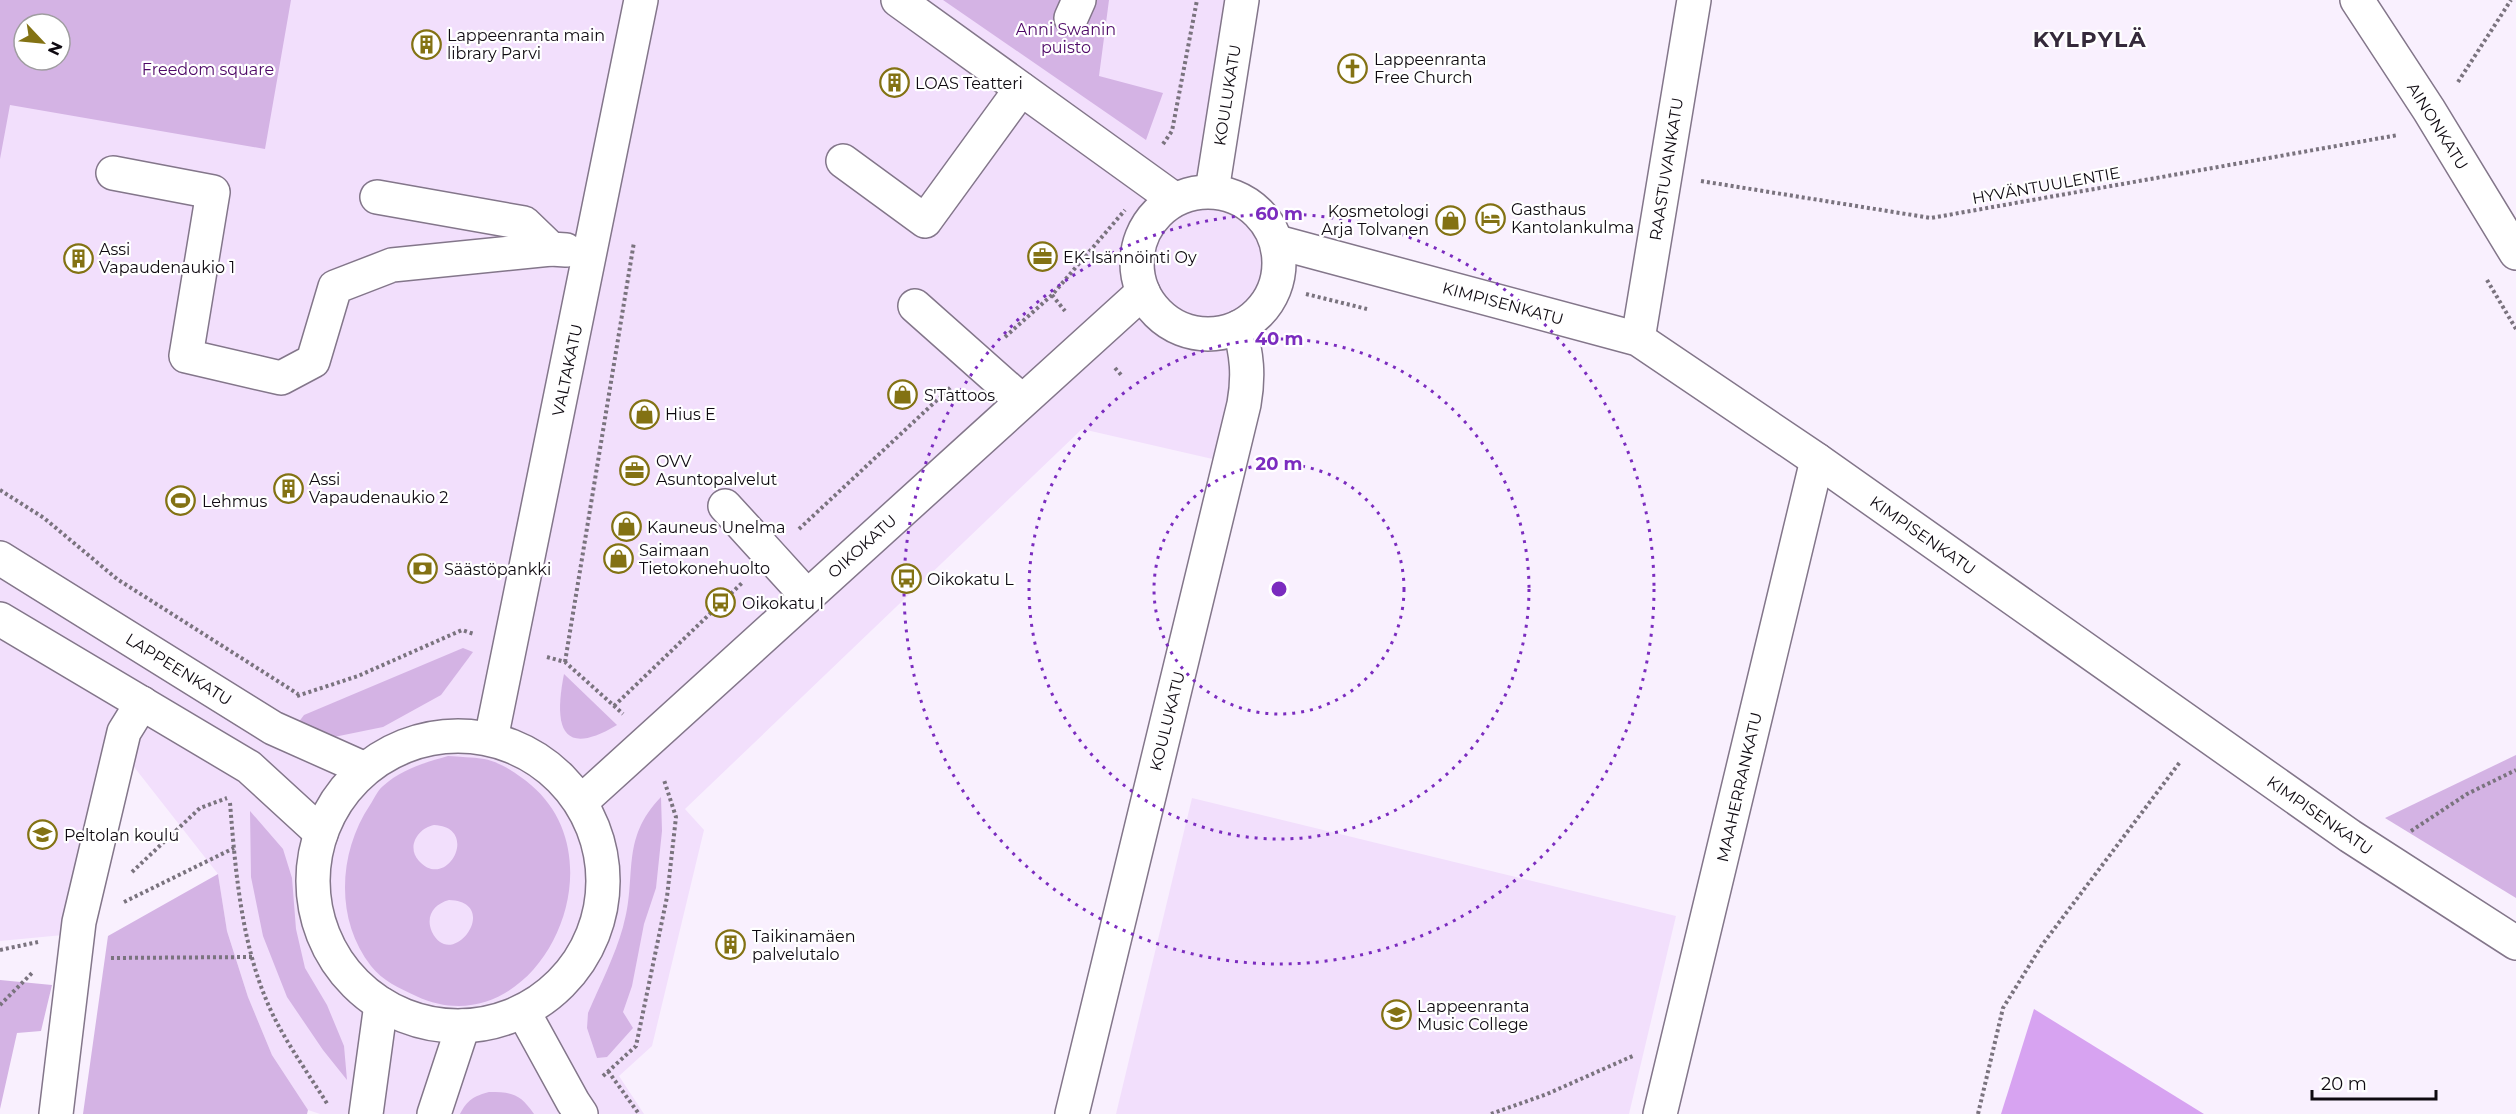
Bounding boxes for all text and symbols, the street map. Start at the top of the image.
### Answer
north arrow [12,12,72,72]
park label: Anni Swanin puisto [1016,20,1116,57]
place label: Lappeenranta main library Parvi [447,26,605,63]
district label: KYLPYLÄ [2033,26,2147,53]
building icon: Lappeenranta main library Parvi [410,28,442,60]
text: N [44,38,66,58]
street label: KOULUKATU [1210,43,1245,147]
place label: Lappeenranta Free Church [1374,50,1486,87]
church icon: Lappeenranta Free Church [1337,52,1369,84]
park label: Freedom square [142,60,274,79]
building icon: LOAS Teatteri [878,67,910,99]
place label: LOAS Teatteri [915,74,1023,93]
street label: AINONKATU [2403,79,2472,173]
street label: RAASTUVANKATU [1646,96,1687,242]
street label: HYVÄNTUULENTIE [1970,162,2122,208]
place label: Gasthaus Kantolankulma [1511,200,1634,237]
place label: Kosmetologi Arja Tolvanen [1321,202,1429,239]
hotel icon: Gasthaus Kantolankulma [1474,202,1506,234]
text: 60 m [1255,203,1303,225]
shop icon: Kosmetologi Arja Tolvanen [1434,204,1466,236]
place label: Assi Vapaudenaukio 1 [99,240,235,277]
office icon: EK-Isännöinti Oy [1026,241,1058,273]
building icon: Assi Vapaudenaukio 1 [62,242,94,274]
place label: EK-Isännöinti Oy [1063,248,1197,267]
street label: KIMPISENKATU [1440,278,1566,329]
street label: VALTAKATU [548,322,587,418]
text: 40 m [1255,328,1303,350]
shop icon: S'Tattoos [887,379,919,411]
place label: S'Tattoos [924,386,995,405]
shop icon: Hius E [628,398,660,430]
place label: Hius E [665,405,716,424]
place label: OVV Asuntopalvelut [656,452,778,489]
text: 20 m [1256,453,1302,475]
office icon: OVV Asuntopalvelut [619,454,651,486]
place label: Assi Vapaudenaukio 2 [309,470,448,507]
building icon: Assi Vapaudenaukio 2 [272,472,304,504]
sports icon: Lehmus [165,485,197,517]
place label: Lehmus [202,492,268,511]
street label: KIMPISENKATU [1866,492,1979,579]
shop icon: Kauneus Unelma [610,511,642,543]
street label: OIKOKATU [824,511,901,582]
place label: Kauneus Unelma [647,518,785,537]
place label: Saimaan Tietokonehuolto [639,541,770,578]
shop icon: Saimaan Tietokonehuolto [602,543,634,575]
bank icon: Säästöpankki [407,553,439,585]
place label: Säästöpankki [444,560,551,579]
bus stop icon: Oikokatu L [890,563,922,595]
place label: Oikokatu L [927,570,1014,589]
centre of rings [1269,579,1289,599]
bus stop icon: Oikokatu I [705,587,737,619]
place label: Oikokatu I [742,594,824,613]
street label: LAPPEENKATU [122,629,235,710]
street label: KOULUKATU [1146,669,1189,773]
street label: MAAHERRANKATU [1713,710,1766,864]
street label: KIMPISENKATU [2263,772,2376,859]
school or university icon: Peltolan koulu [27,819,59,851]
place label: Peltolan koulu [64,826,179,845]
place label: Taikinamäen palvelutalo [752,927,856,964]
building icon: Taikinamäen palvelutalo [715,929,747,961]
place label: Lappeenranta Music College [1417,997,1529,1034]
school or university icon: Lappeenranta Music College [1380,999,1412,1031]
scale bar [2312,1063,2436,1101]
text: 20 m [2321,1073,2367,1095]

